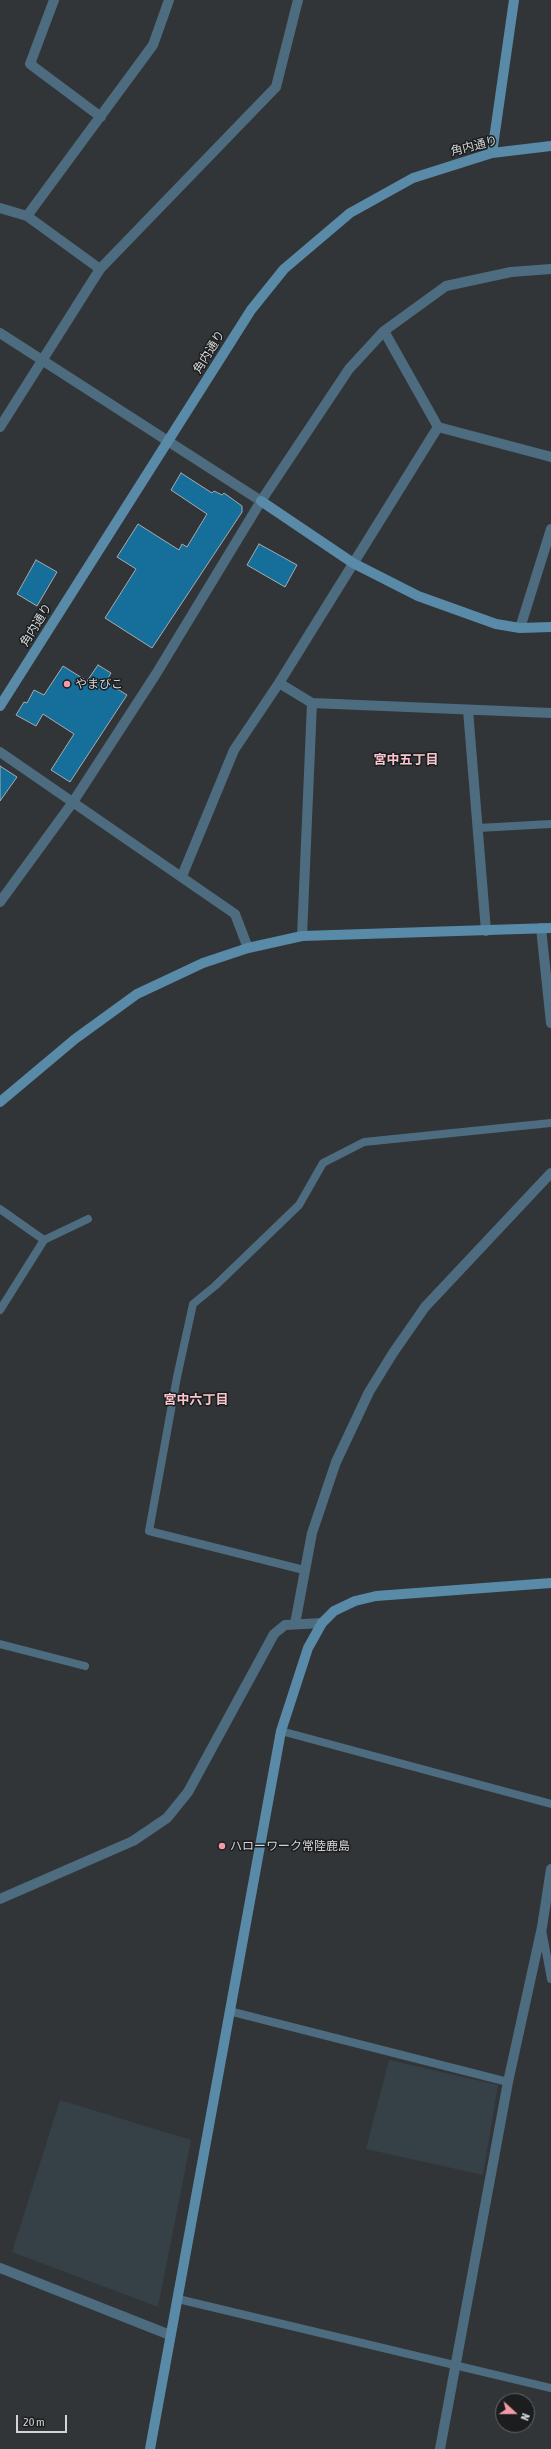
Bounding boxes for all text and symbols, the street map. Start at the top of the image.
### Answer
street label: 角内通り [449,133,499,159]
street label: 角内通り [190,328,228,376]
street label: 角内通り [17,601,55,649]
place label: やまびこ [75,677,123,691]
marker: やまびこ [62,679,72,689]
district label: 宮中五丁目 [374,752,438,768]
district label: 宮中六丁目 [164,1392,228,1408]
place label: ハローワーク常陸鹿島 [230,1839,350,1853]
marker: ハローワーク常陸鹿島 [217,1841,227,1851]
north arrow [495,2393,535,2433]
scale bar [18,2407,69,2433]
text: N [519,2412,532,2422]
text: 20 m [23,2415,45,2429]

